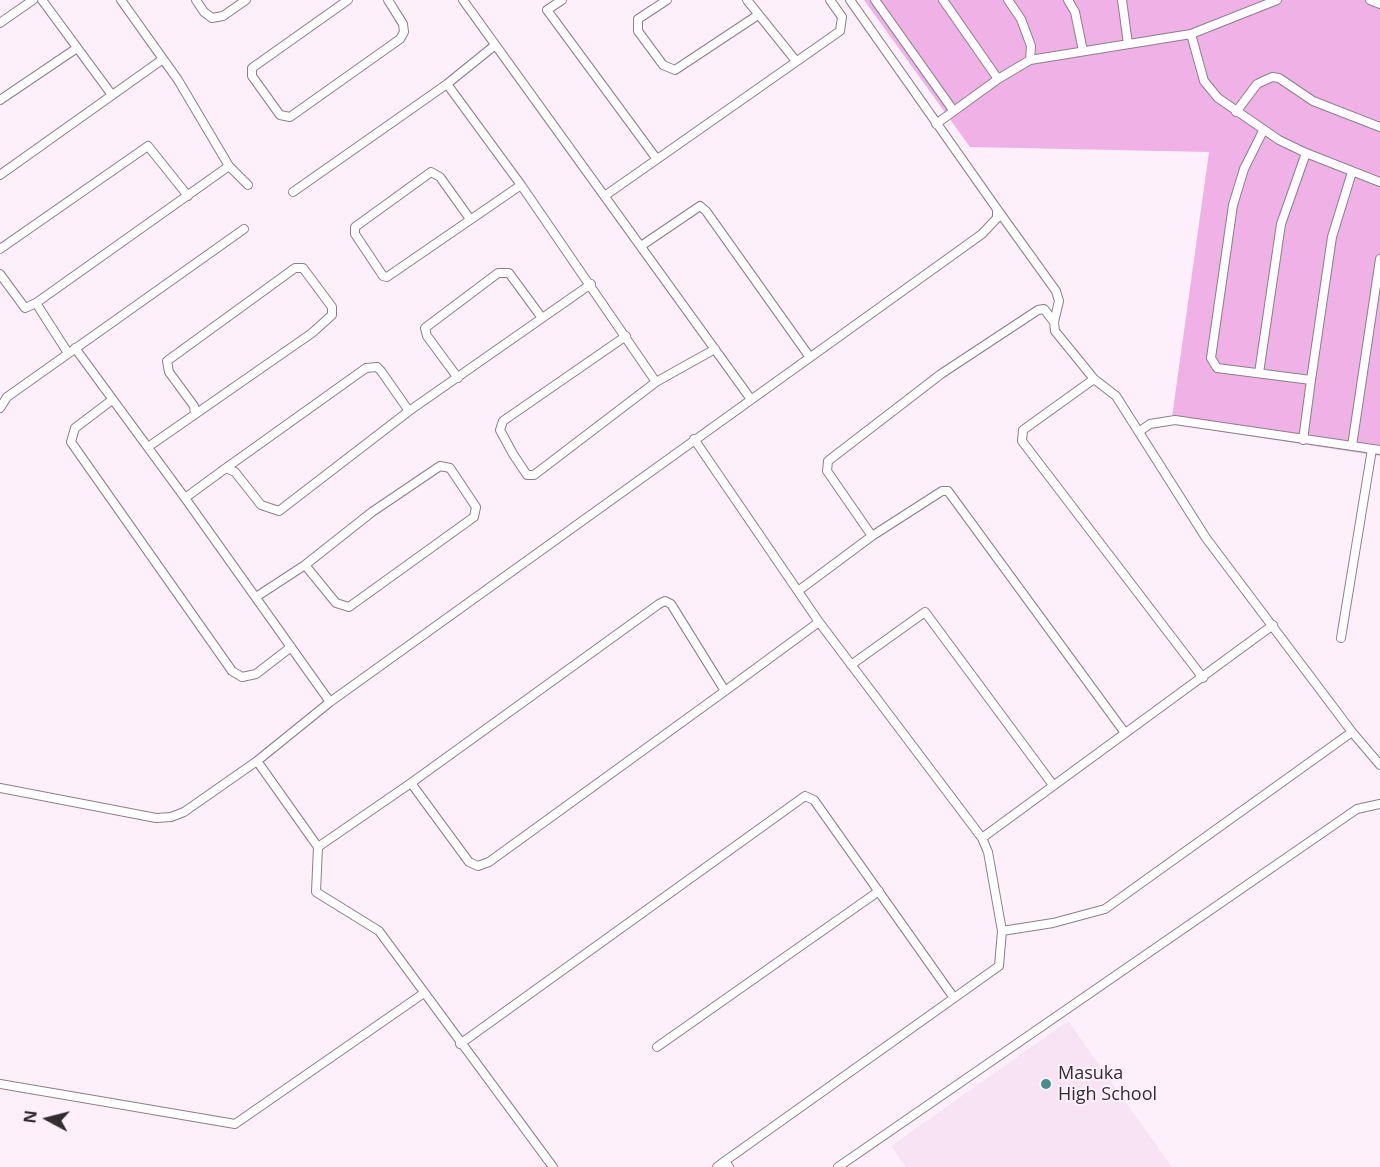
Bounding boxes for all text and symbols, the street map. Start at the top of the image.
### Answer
place label: Masuka High School [1058,1063,1157,1106]
marker: Masuka High School [1039,1077,1053,1091]
north arrow [18,1089,78,1149]
text: N [18,1109,42,1125]

